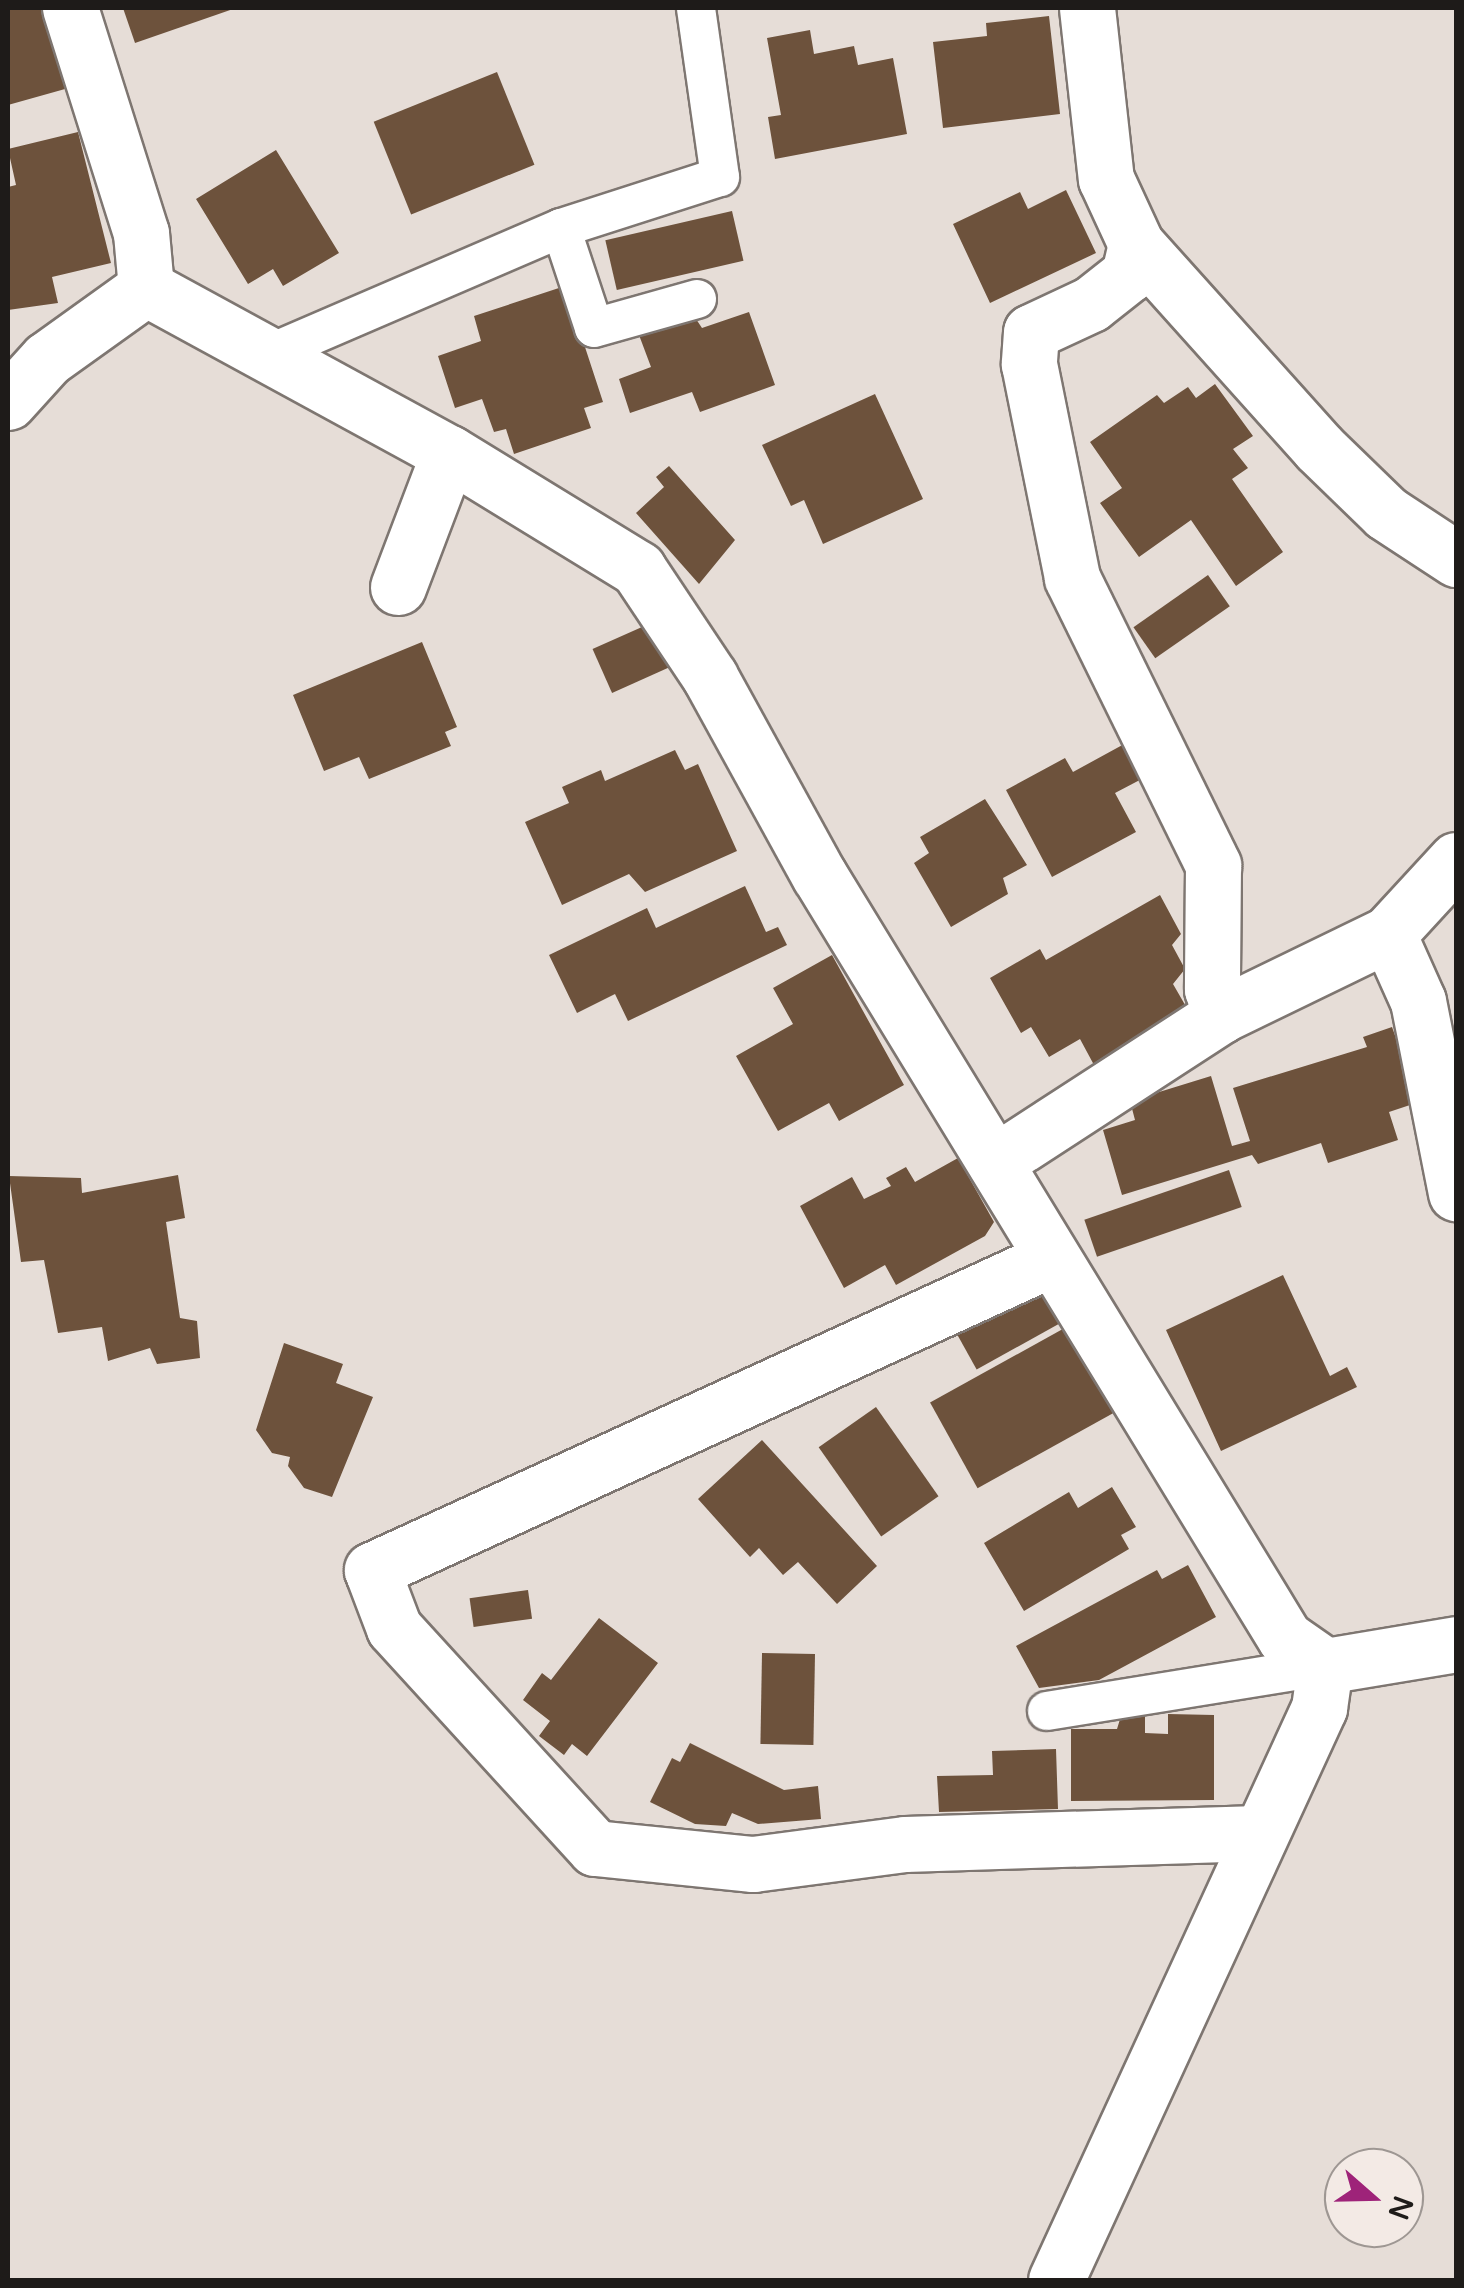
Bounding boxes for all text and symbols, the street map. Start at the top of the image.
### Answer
north arrow [1324,2148,1424,2248]
text: N [1380,2191,1420,2224]

